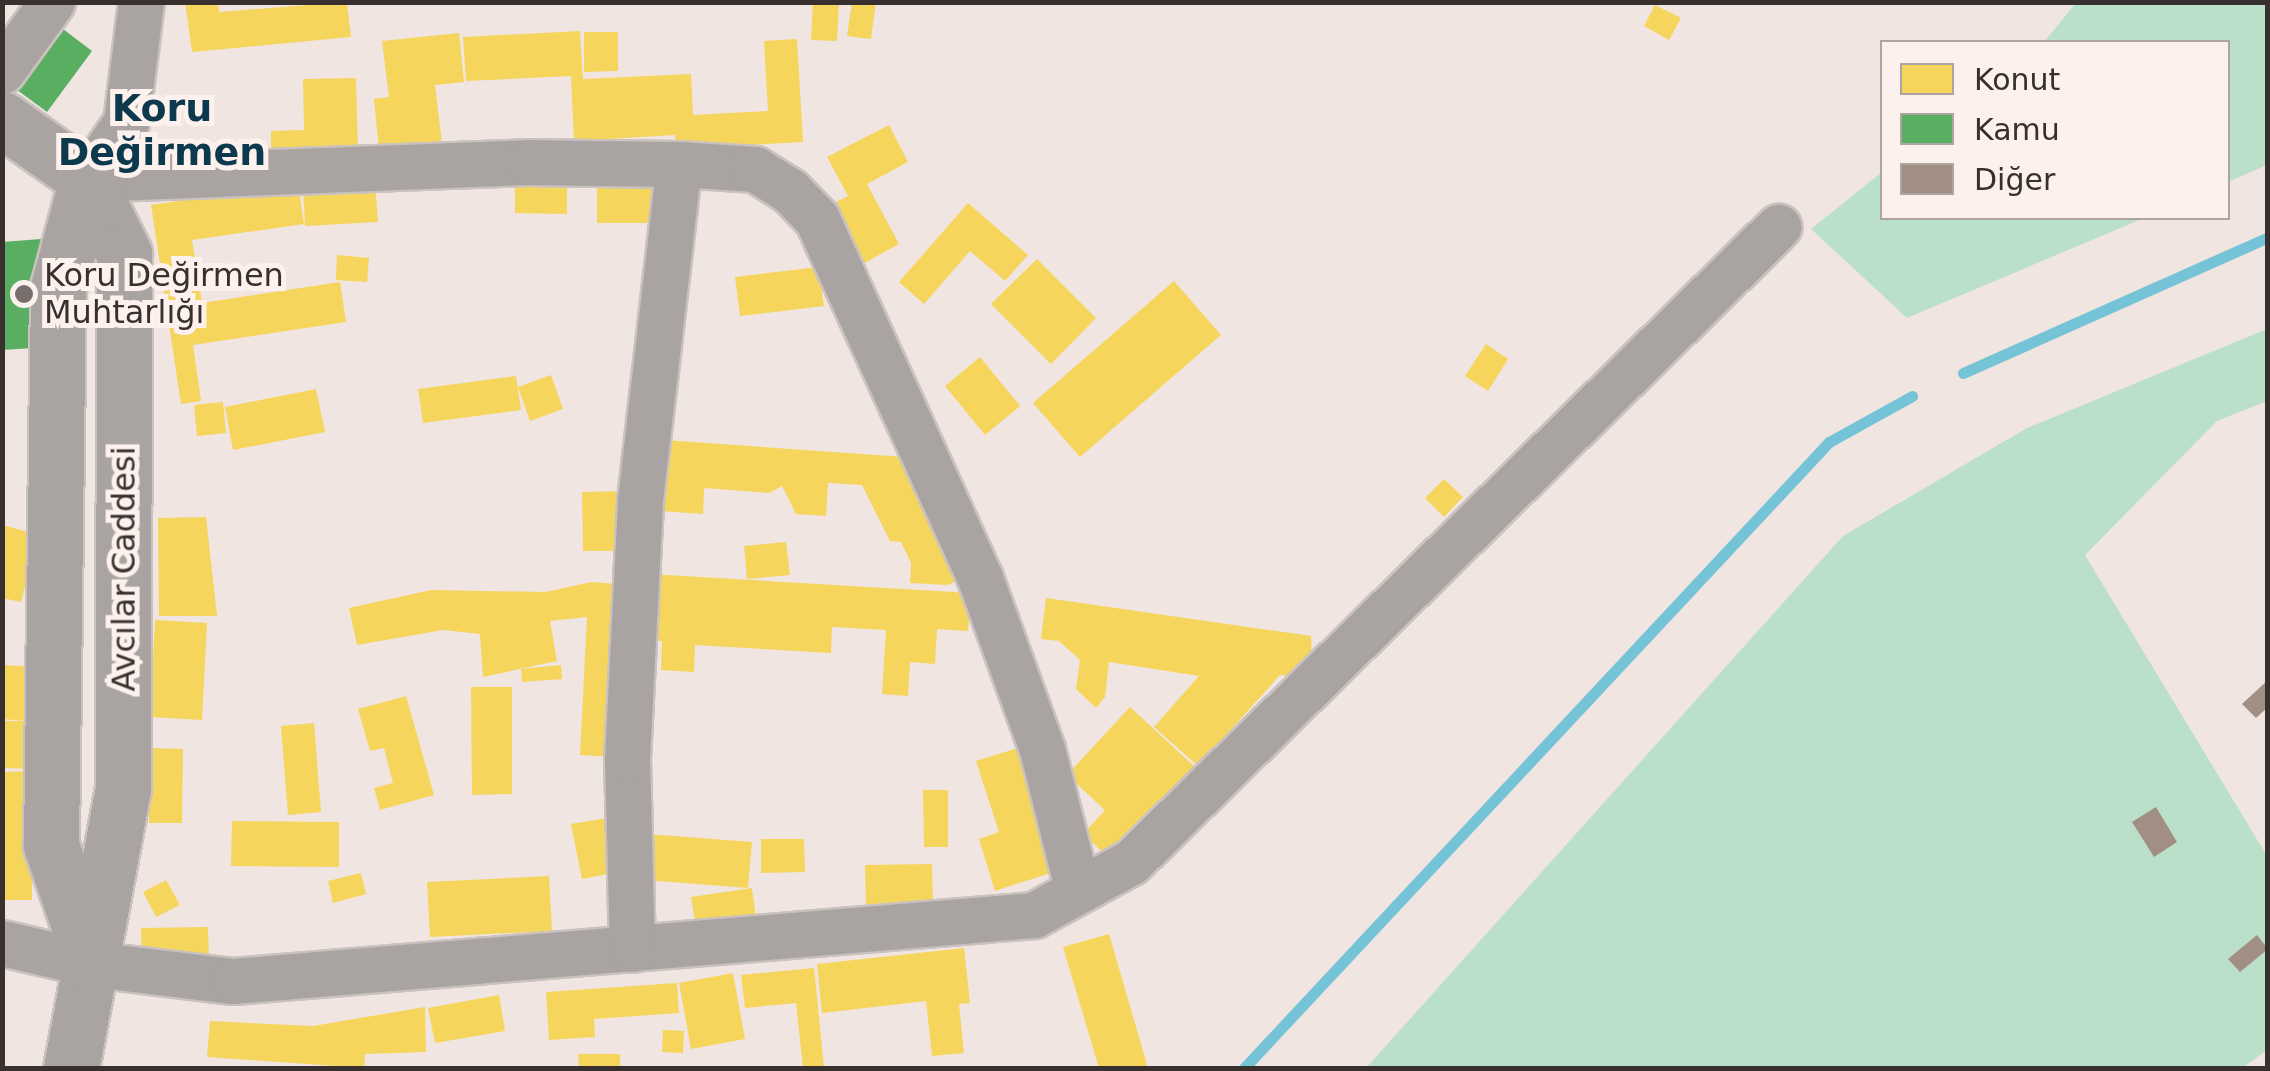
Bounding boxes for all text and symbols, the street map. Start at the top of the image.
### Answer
legend [1880,40,2230,220]
text: Konut [1974,62,2060,97]
district label: Koru Değirmen [58,86,266,175]
text: Kamu [1974,112,2060,147]
text: Diğer [1974,162,2055,197]
place label: Koru Değirmen Muhtarlığı [44,257,284,332]
marker: Koru Değirmen Muhtarlığı [13,283,35,305]
street label: Avcılar Caddesi [105,446,143,692]

